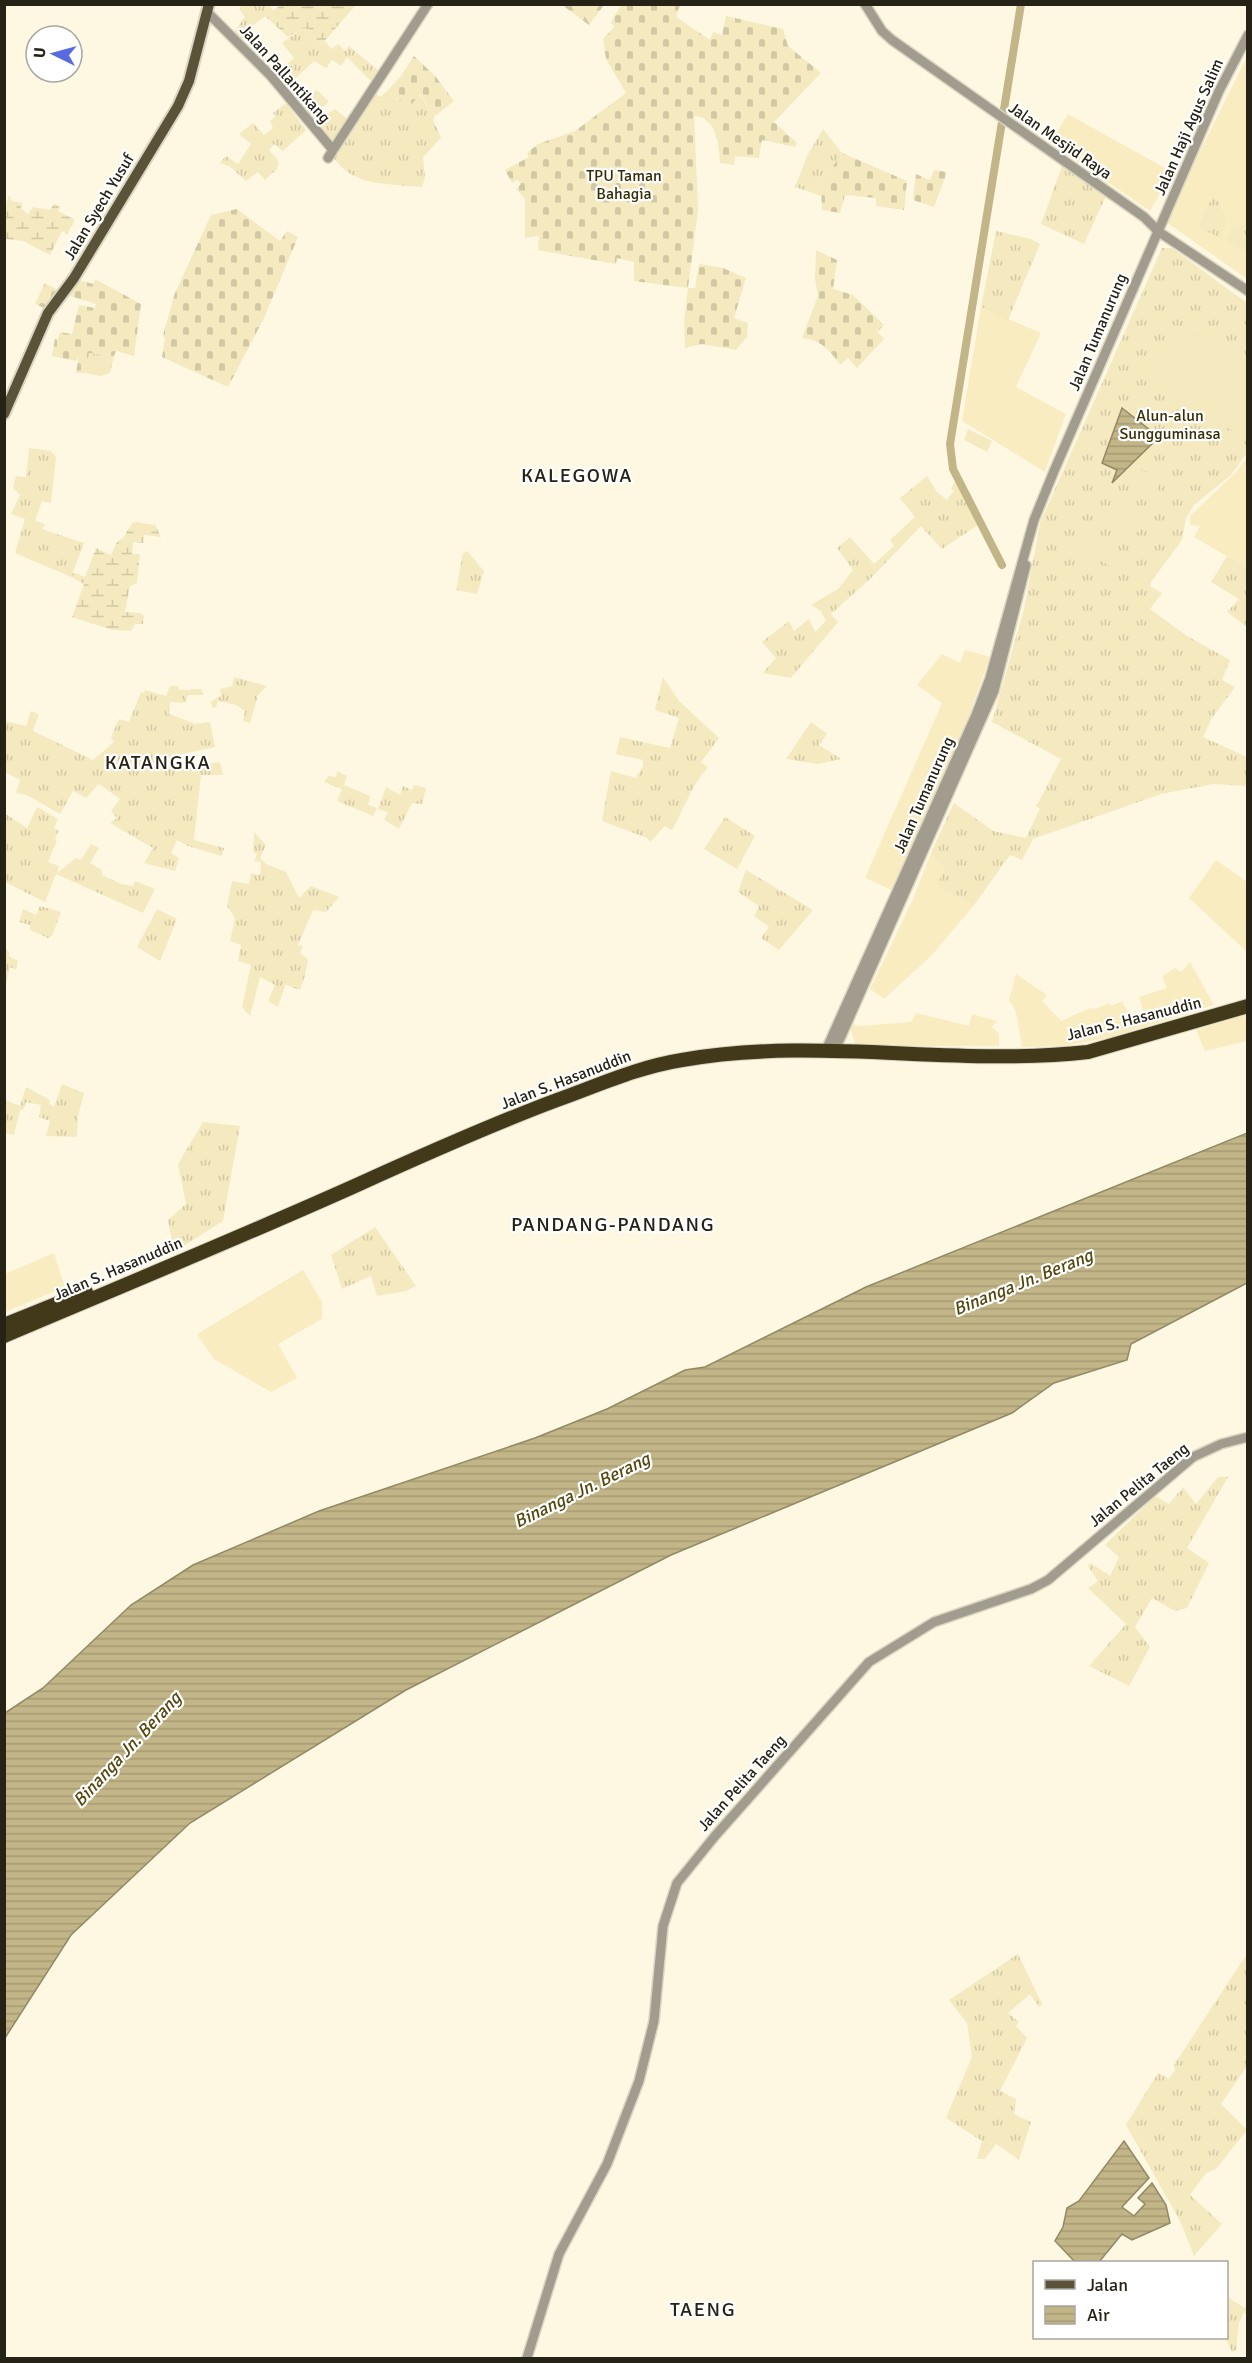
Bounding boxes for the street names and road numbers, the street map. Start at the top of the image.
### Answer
street label: Jalan Pallantikang [235,20,335,128]
street label: Jalan Haji Agus Salim [1150,56,1228,198]
street label: Jalan Mesjid Raya [1005,98,1115,184]
street label: Jalan Syech Yusuf [59,150,139,264]
street label: Jalan Tumanurung [1064,270,1132,394]
street label: Jalan Tumanurung [889,734,959,856]
street label: Jalan S. Hasanuddin [1065,993,1203,1045]
street label: Jalan S. Hasanuddin [498,1046,634,1114]
street label: Jalan S. Hasanuddin [51,1233,185,1305]
street label: Jalan Pelita Taeng [1085,1439,1193,1531]
street label: Jalan Pelita Taeng [694,1731,790,1835]

